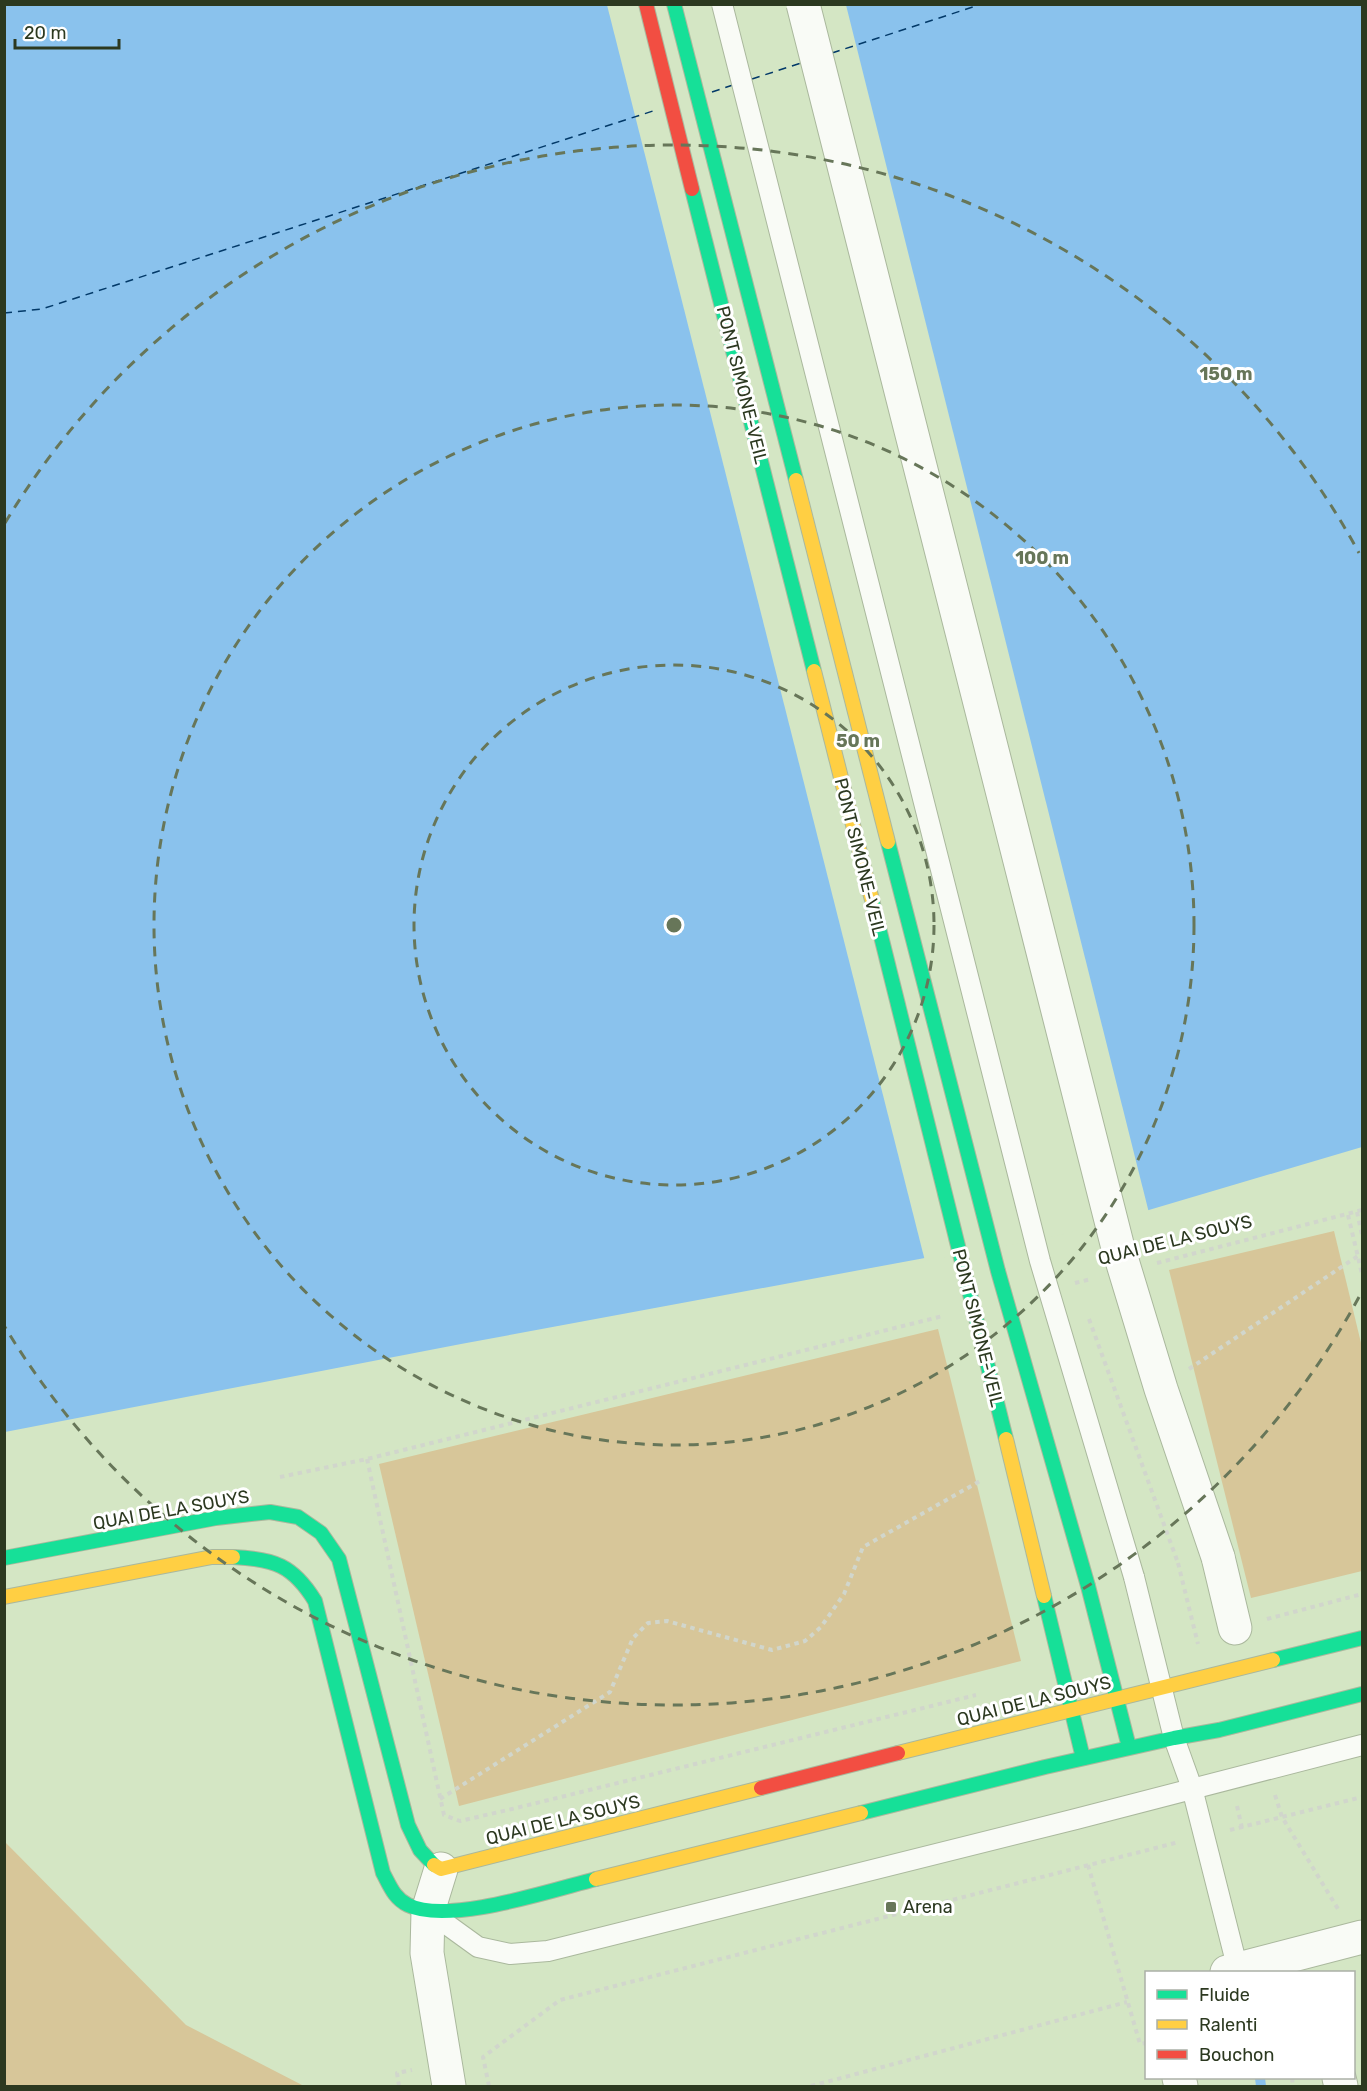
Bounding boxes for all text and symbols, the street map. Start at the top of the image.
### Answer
scale bar [15,12,118,50]
text: 20 m [24,22,66,44]
street label: PONT SIMONE-VEIL [712,304,772,466]
text: 150 m [1199,363,1253,385]
text: 100 m [1015,547,1069,569]
text: 50 m [836,730,880,752]
street label: PONT SIMONE-VEIL [830,776,890,938]
centre of rings [664,915,684,935]
street label: QUAI DE LA SOUYS [1096,1210,1254,1270]
street label: PONT SIMONE-VEIL [948,1247,1008,1409]
street label: QUAI DE LA SOUYS [91,1485,251,1535]
street label: QUAI DE LA SOUYS [955,1671,1113,1731]
street label: QUAI DE LA SOUYS [484,1790,642,1850]
place label: Arena [903,1896,953,1918]
marker: Arena [884,1900,898,1914]
legend [1145,1971,1355,2079]
text: Fluide [1199,1984,1250,2006]
text: Ralenti [1199,2014,1257,2036]
text: Bouchon [1199,2044,1274,2066]

